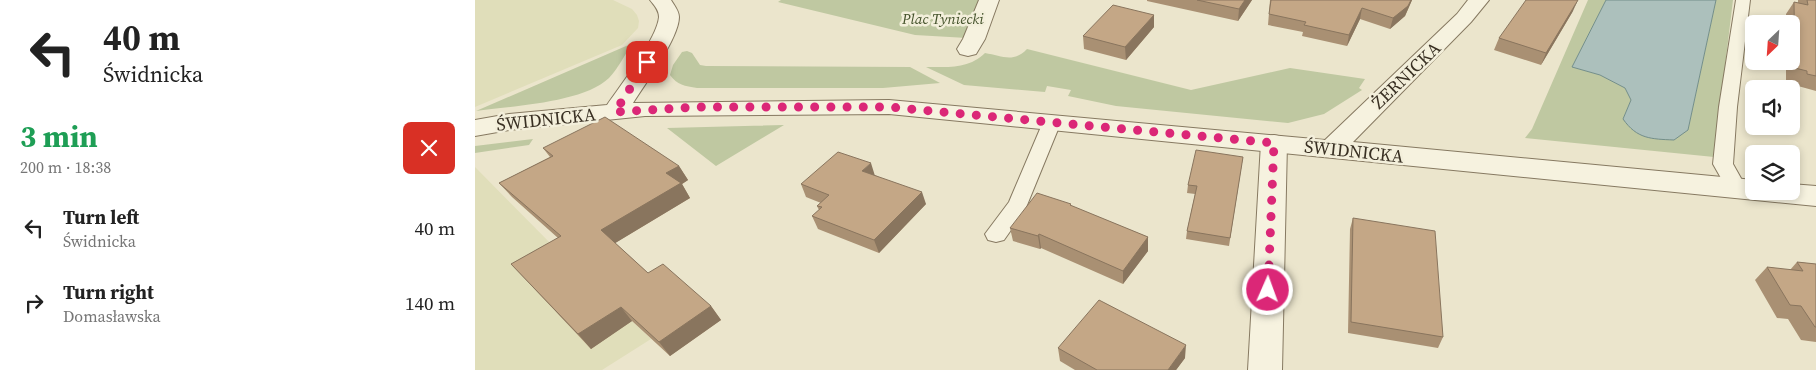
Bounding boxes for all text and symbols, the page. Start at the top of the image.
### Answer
park label: Plac Tyniecki [901,8,984,29]
text: 40 m [103,14,180,62]
north arrow [1745,15,1800,70]
map controls [1745,15,1800,200]
icon: left [20,20,85,85]
street label: ŻERNICKA [1366,36,1446,114]
pin [626,41,668,83]
icon: arrive [633,48,661,76]
text: Świdnicka [103,59,203,89]
button: sound [1745,80,1800,135]
street label: ŚWIDNICKA [495,101,597,137]
text: 3 min [20,116,98,157]
button: close [403,122,455,174]
street label: ŚWIDNICKA [1303,133,1405,169]
button: layers [1745,145,1800,200]
text: 200 m · 18:38 [20,156,111,178]
text: Turn left [63,204,139,230]
icon: left [20,214,48,242]
text: 40 m [414,215,455,241]
text: Świdnicka [63,230,136,252]
position arrow [1241,263,1293,315]
text: Turn right [63,279,154,305]
icon: right [20,289,48,317]
text: 140 m [405,290,455,316]
text: Domasławska [63,305,161,327]

